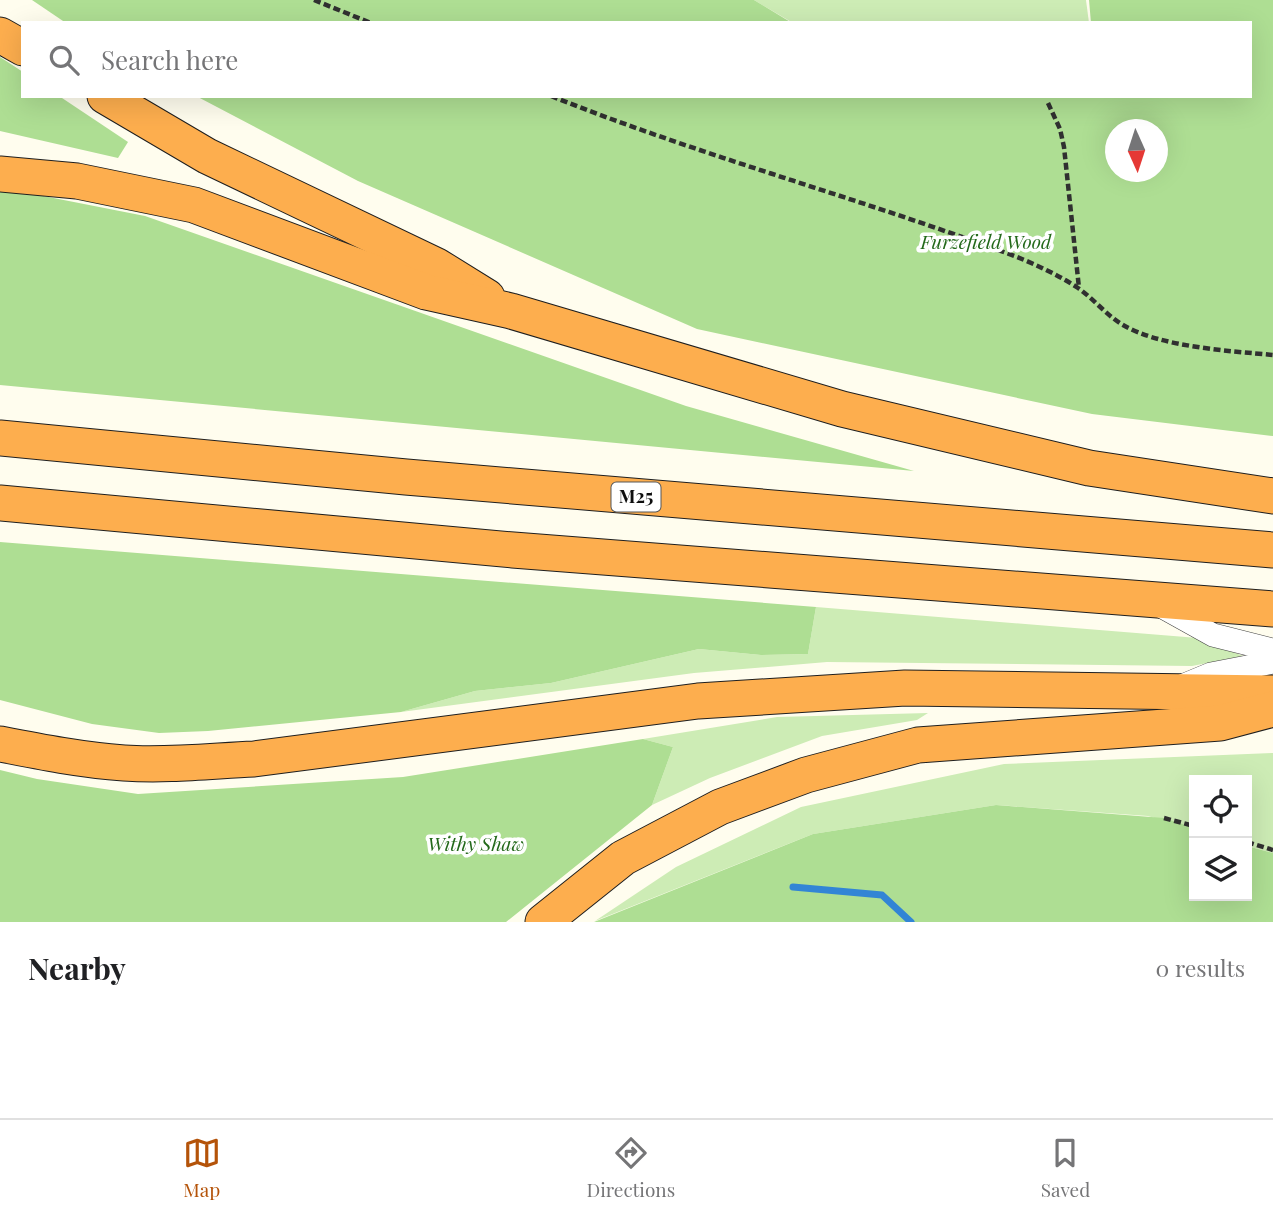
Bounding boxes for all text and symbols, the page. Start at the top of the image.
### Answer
search box [21,21,1252,98]
icon: search [45,41,83,79]
text: Search here [101,42,238,77]
north arrow [1105,119,1168,182]
park label: Furzefield Wood [920,228,1052,254]
road number: M25 [612,482,660,512]
map controls [1189,775,1252,901]
button: locate [1189,775,1252,838]
park label: Withy Shaw [427,830,525,856]
button: layers [1189,838,1252,901]
text: Nearby [28,948,126,988]
text: 0 results [1155,952,1245,983]
tab: Map [183,1134,221,1202]
tab: Directions [586,1134,675,1202]
tab: Saved [1041,1134,1090,1202]

